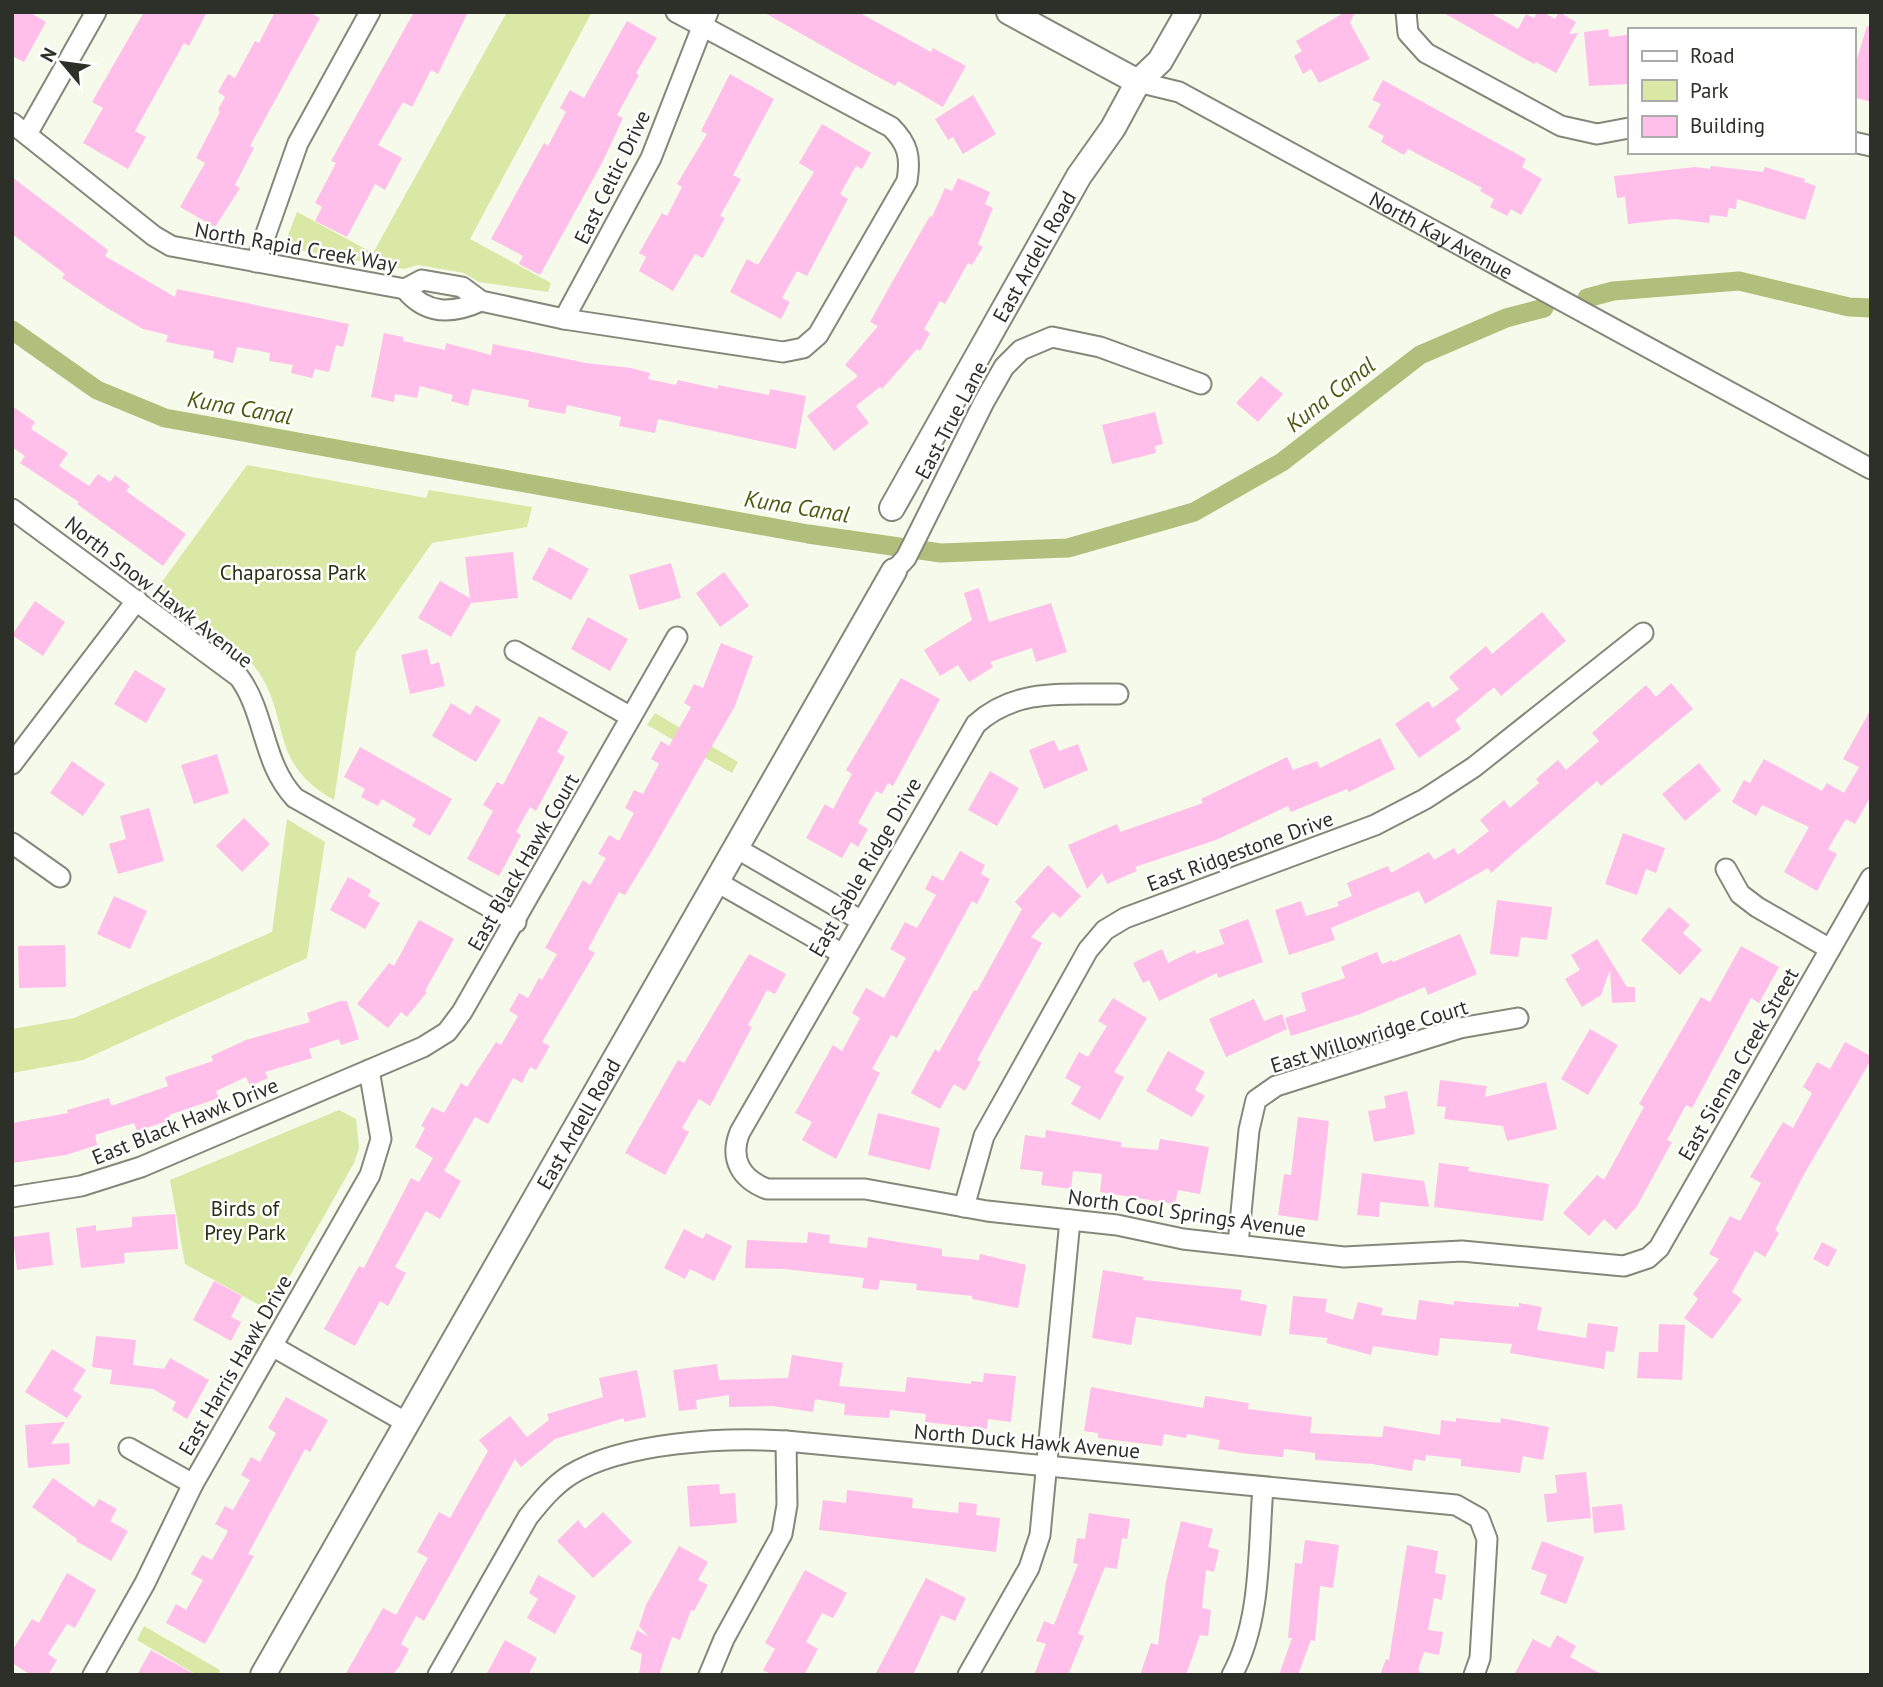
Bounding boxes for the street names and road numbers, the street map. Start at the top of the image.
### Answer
street label: East Celtic Drive [568,106,656,248]
street label: North Kay Avenue [1365,185,1518,285]
street label: East Ardell Road [986,186,1082,327]
street label: North Rapid Creek Way [193,216,400,278]
street label: East True Lane [909,356,993,484]
street label: North Snow Hawk Avenue [59,510,259,674]
street label: East Black Hawk Court [461,769,585,955]
street label: East Sable Ridge Drive [803,773,927,961]
street label: East Ridgestone Drive [1143,805,1337,897]
street label: East Sienna Creek Street [1672,963,1804,1165]
street label: East Willowridge Court [1267,993,1471,1079]
street label: East Ardell Road [530,1053,626,1194]
street label: East Black Hawk Drive [88,1071,282,1171]
street label: North Cool Springs Avenue [1066,1183,1308,1243]
street label: East Harris Hawk Drive [172,1270,298,1460]
street label: North Duck Hawk Avenue [913,1418,1141,1464]

